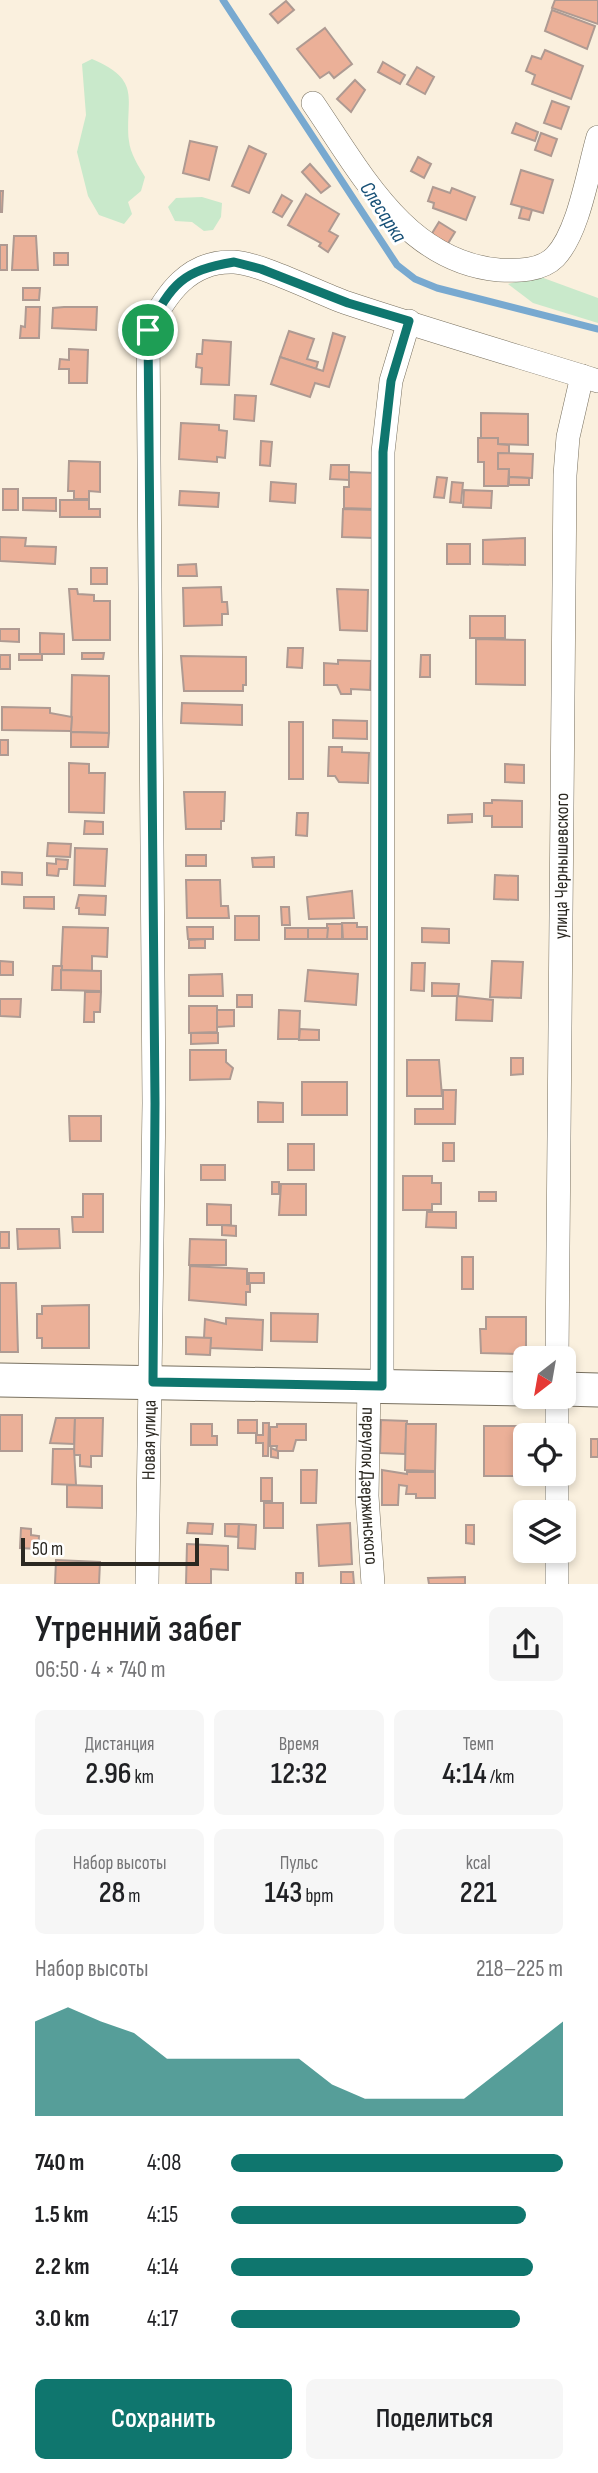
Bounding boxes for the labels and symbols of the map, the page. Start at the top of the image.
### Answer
water label: Слесарка [354,177,412,247]
pin [118,300,178,360]
street label: улица Чернышевского [549,793,574,939]
north arrow [513,1346,576,1409]
street label: Новая улица [137,1400,161,1480]
street label: переулок Дзержинского [355,1407,383,1565]
scale bar [21,1535,200,1567]

